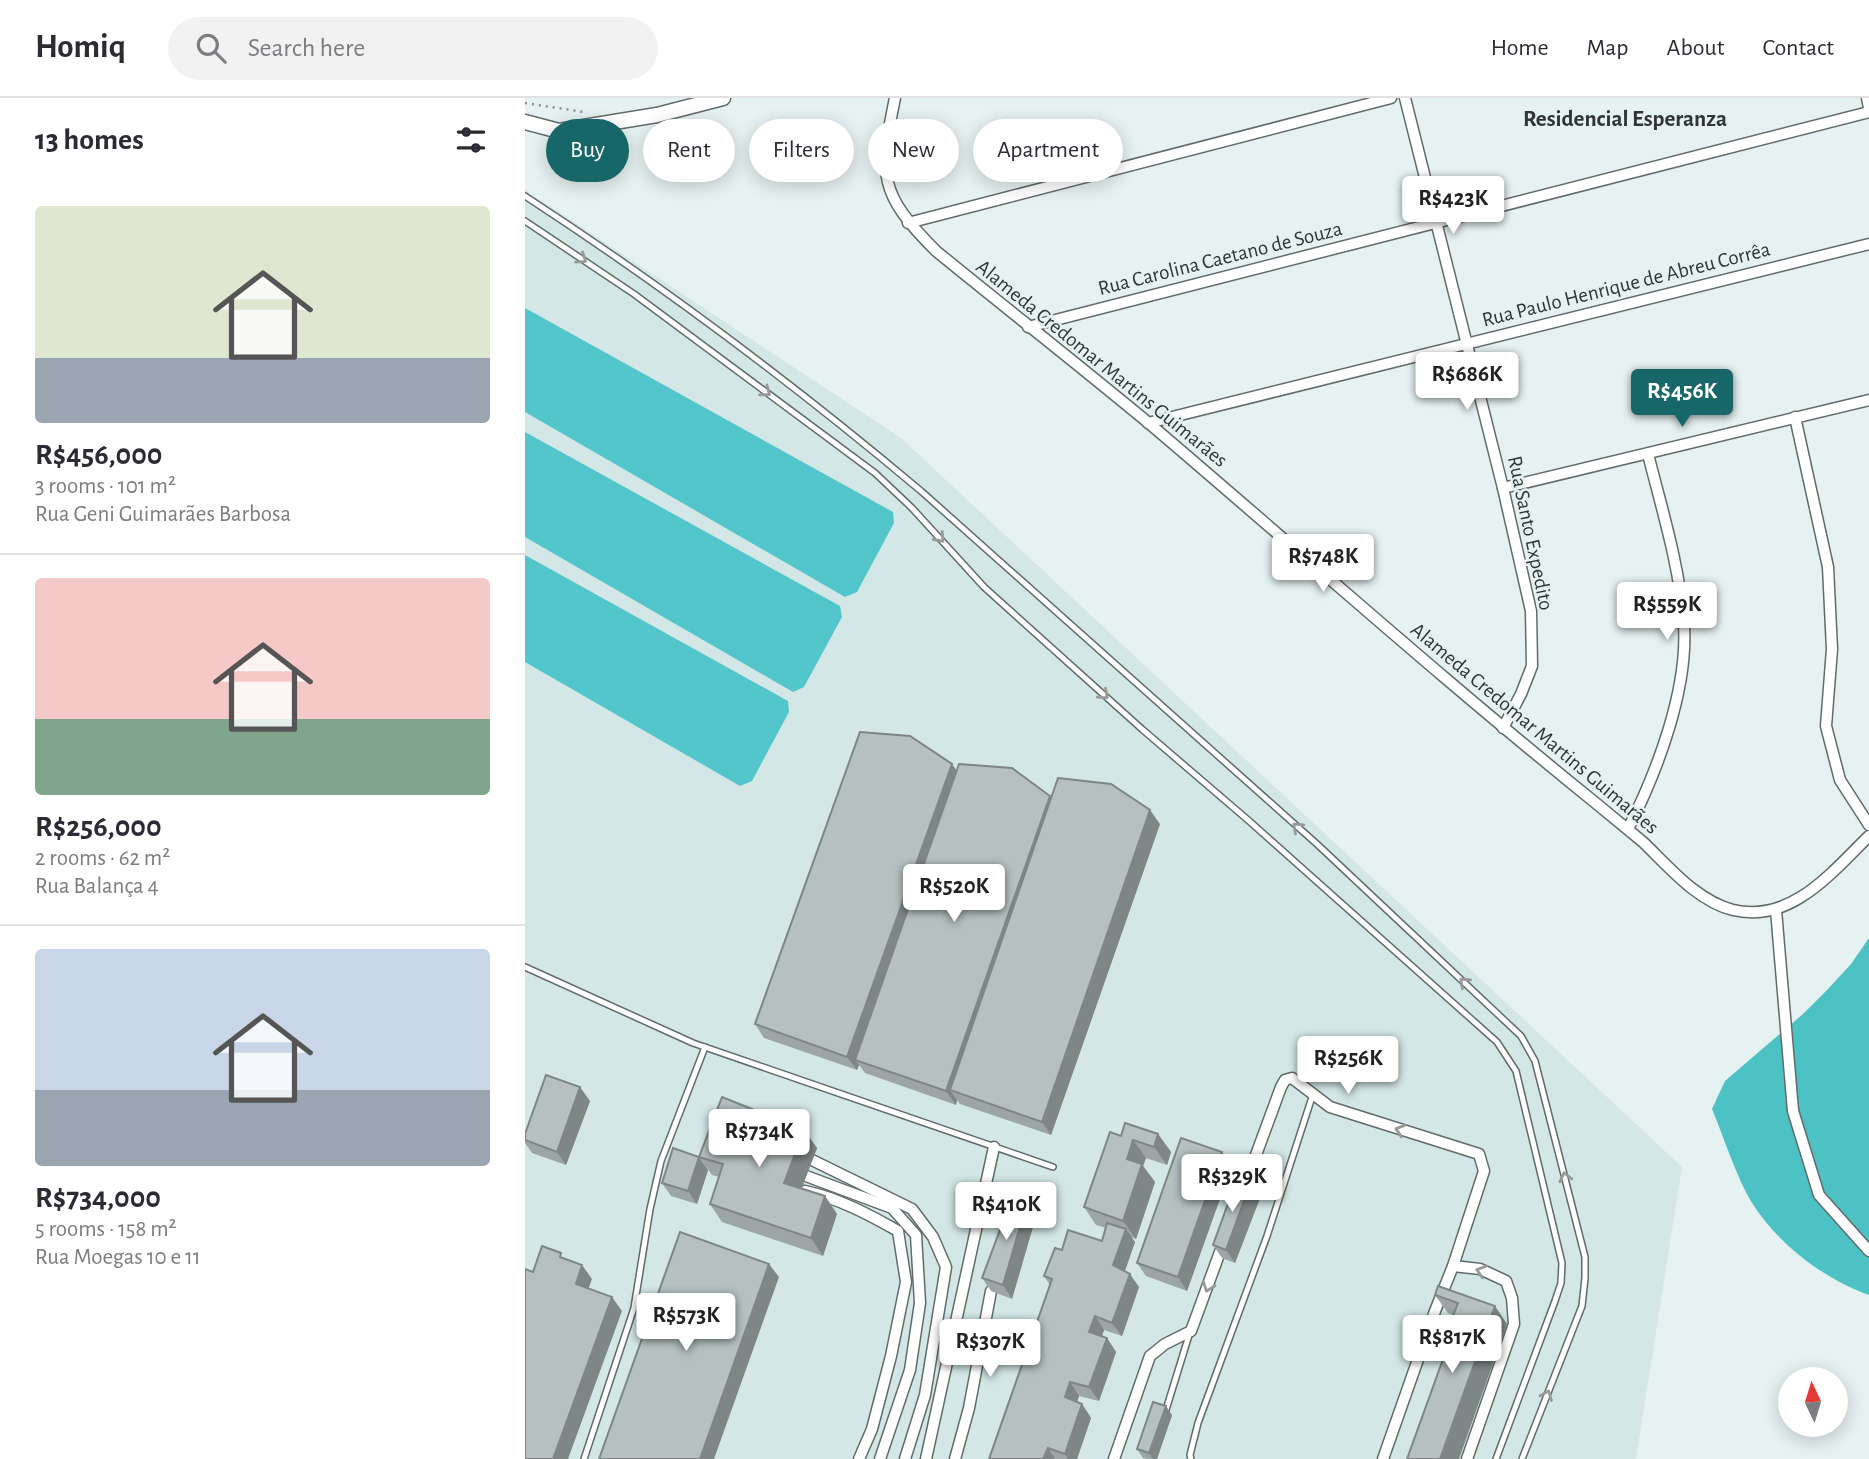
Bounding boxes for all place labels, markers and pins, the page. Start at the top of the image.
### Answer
pin: R$423K [1396,176,1510,236]
pin: R$686K [1410,352,1524,412]
pin: R$456K [1625,370,1739,429]
pin: R$748K [1266,534,1380,594]
pin: R$559K [1610,582,1724,642]
pin: R$520K [897,864,1011,924]
pin: R$256K [1291,1037,1405,1096]
pin: R$734K [702,1110,816,1169]
pin: R$329K [1175,1154,1289,1214]
pin: R$410K [949,1182,1063,1242]
pin: R$573K [629,1294,743,1353]
pin: R$817K [1395,1316,1509,1375]
pin: R$307K [933,1320,1047,1379]

